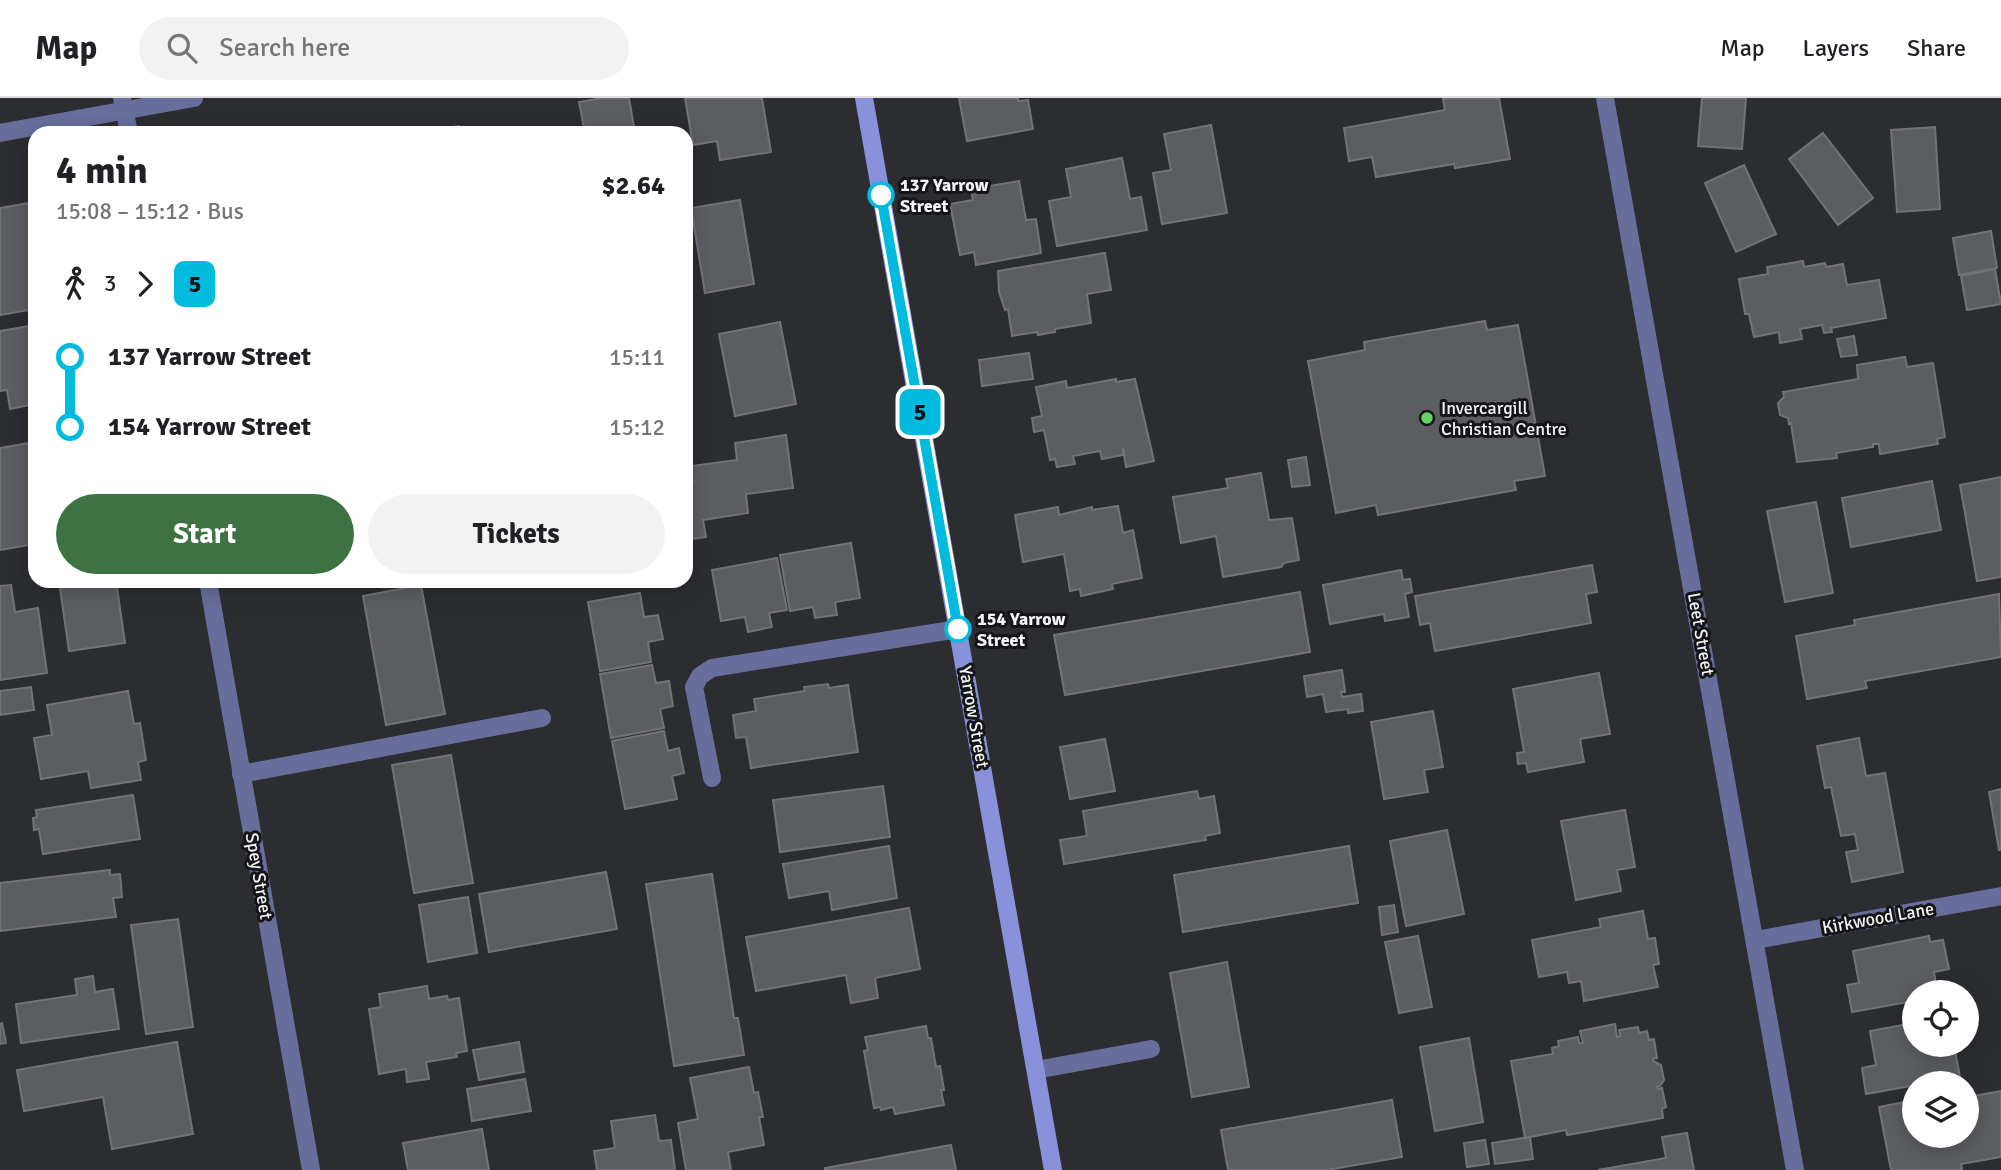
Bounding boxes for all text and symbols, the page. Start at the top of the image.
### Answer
search box [139,17,629,80]
text: Map [35,28,97,69]
icon: search [163,29,201,67]
text: Search here [219,32,350,64]
text: Map [1720,33,1765,63]
text: Layers [1803,33,1869,63]
text: Share [1907,33,1966,63]
text: 4 min [56,147,148,194]
text: $2.64 [601,170,665,202]
place label: 137 Yarrow Street [900,174,989,217]
marker: 137 Yarrow Street [868,182,894,208]
text: 15:08 – 15:12 · Bus [56,197,244,226]
icon: walk [56,265,94,303]
icon: forward [126,265,164,303]
text: 3 [104,269,116,298]
text: 5 [188,269,201,299]
text: 137 Yarrow Street [108,341,311,373]
text: 15:11 [609,343,665,372]
line badge: 5 [897,389,943,435]
text: 5 [914,397,926,427]
place label: Invercargill Christian Centre [1441,397,1567,440]
marker: Invercargill Christian Centre [1419,410,1435,426]
text: 154 Yarrow Street [108,411,311,443]
text: 15:12 [609,413,665,442]
button: Start [56,494,354,574]
button: Tickets [368,494,665,574]
street label: Leet Street [1683,591,1719,677]
place label: 154 Yarrow Street [977,608,1066,651]
marker: 154 Yarrow Street [945,616,971,642]
street label: Yarrow Street [954,664,994,770]
street label: Spey Street [241,831,277,921]
street label: Kirkwood Lane [1820,897,1936,939]
map controls [1902,980,1979,1148]
button: locate [1902,980,1979,1057]
button: layers [1902,1071,1979,1148]

